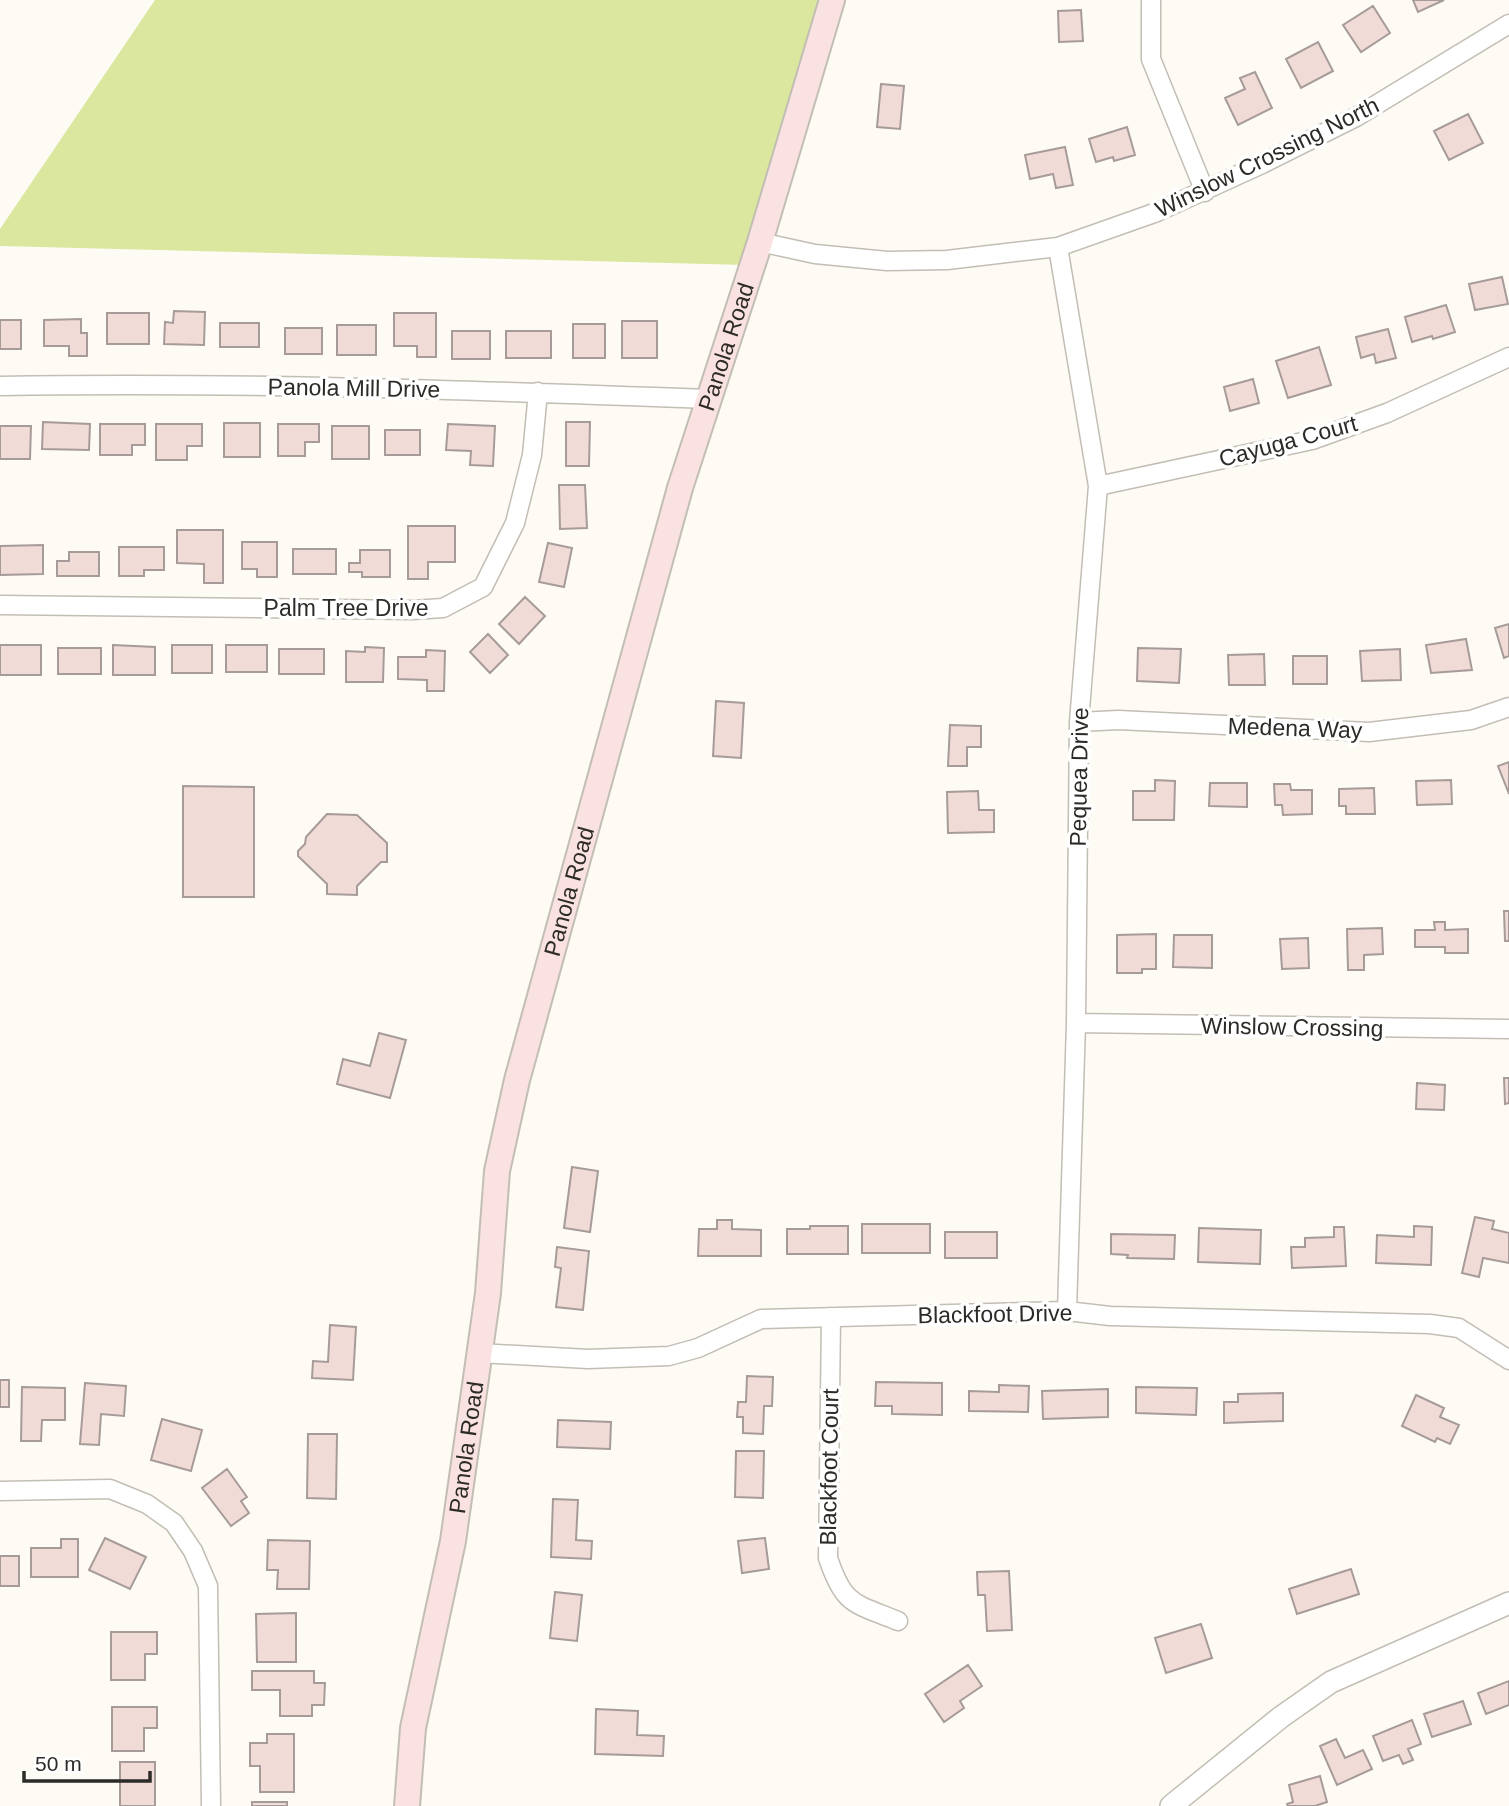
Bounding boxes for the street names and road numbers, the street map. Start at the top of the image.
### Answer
street label: Winslow Crossing North [1151,92,1383,222]
street label: Panola Road [693,279,759,414]
street label: Panola Mill Drive [268,373,440,403]
street label: Cayuga Court [1216,410,1360,472]
street label: Palm Tree Drive [264,595,428,621]
street label: Pequea Drive [1065,707,1093,847]
street label: Medena Way [1227,713,1363,743]
street label: Panola Road [539,824,599,959]
street label: Winslow Crossing [1200,1012,1384,1042]
street label: Blackfoot Drive [917,1300,1073,1328]
street label: Panola Road [444,1380,488,1515]
street label: Blackfoot Court [815,1388,843,1546]

